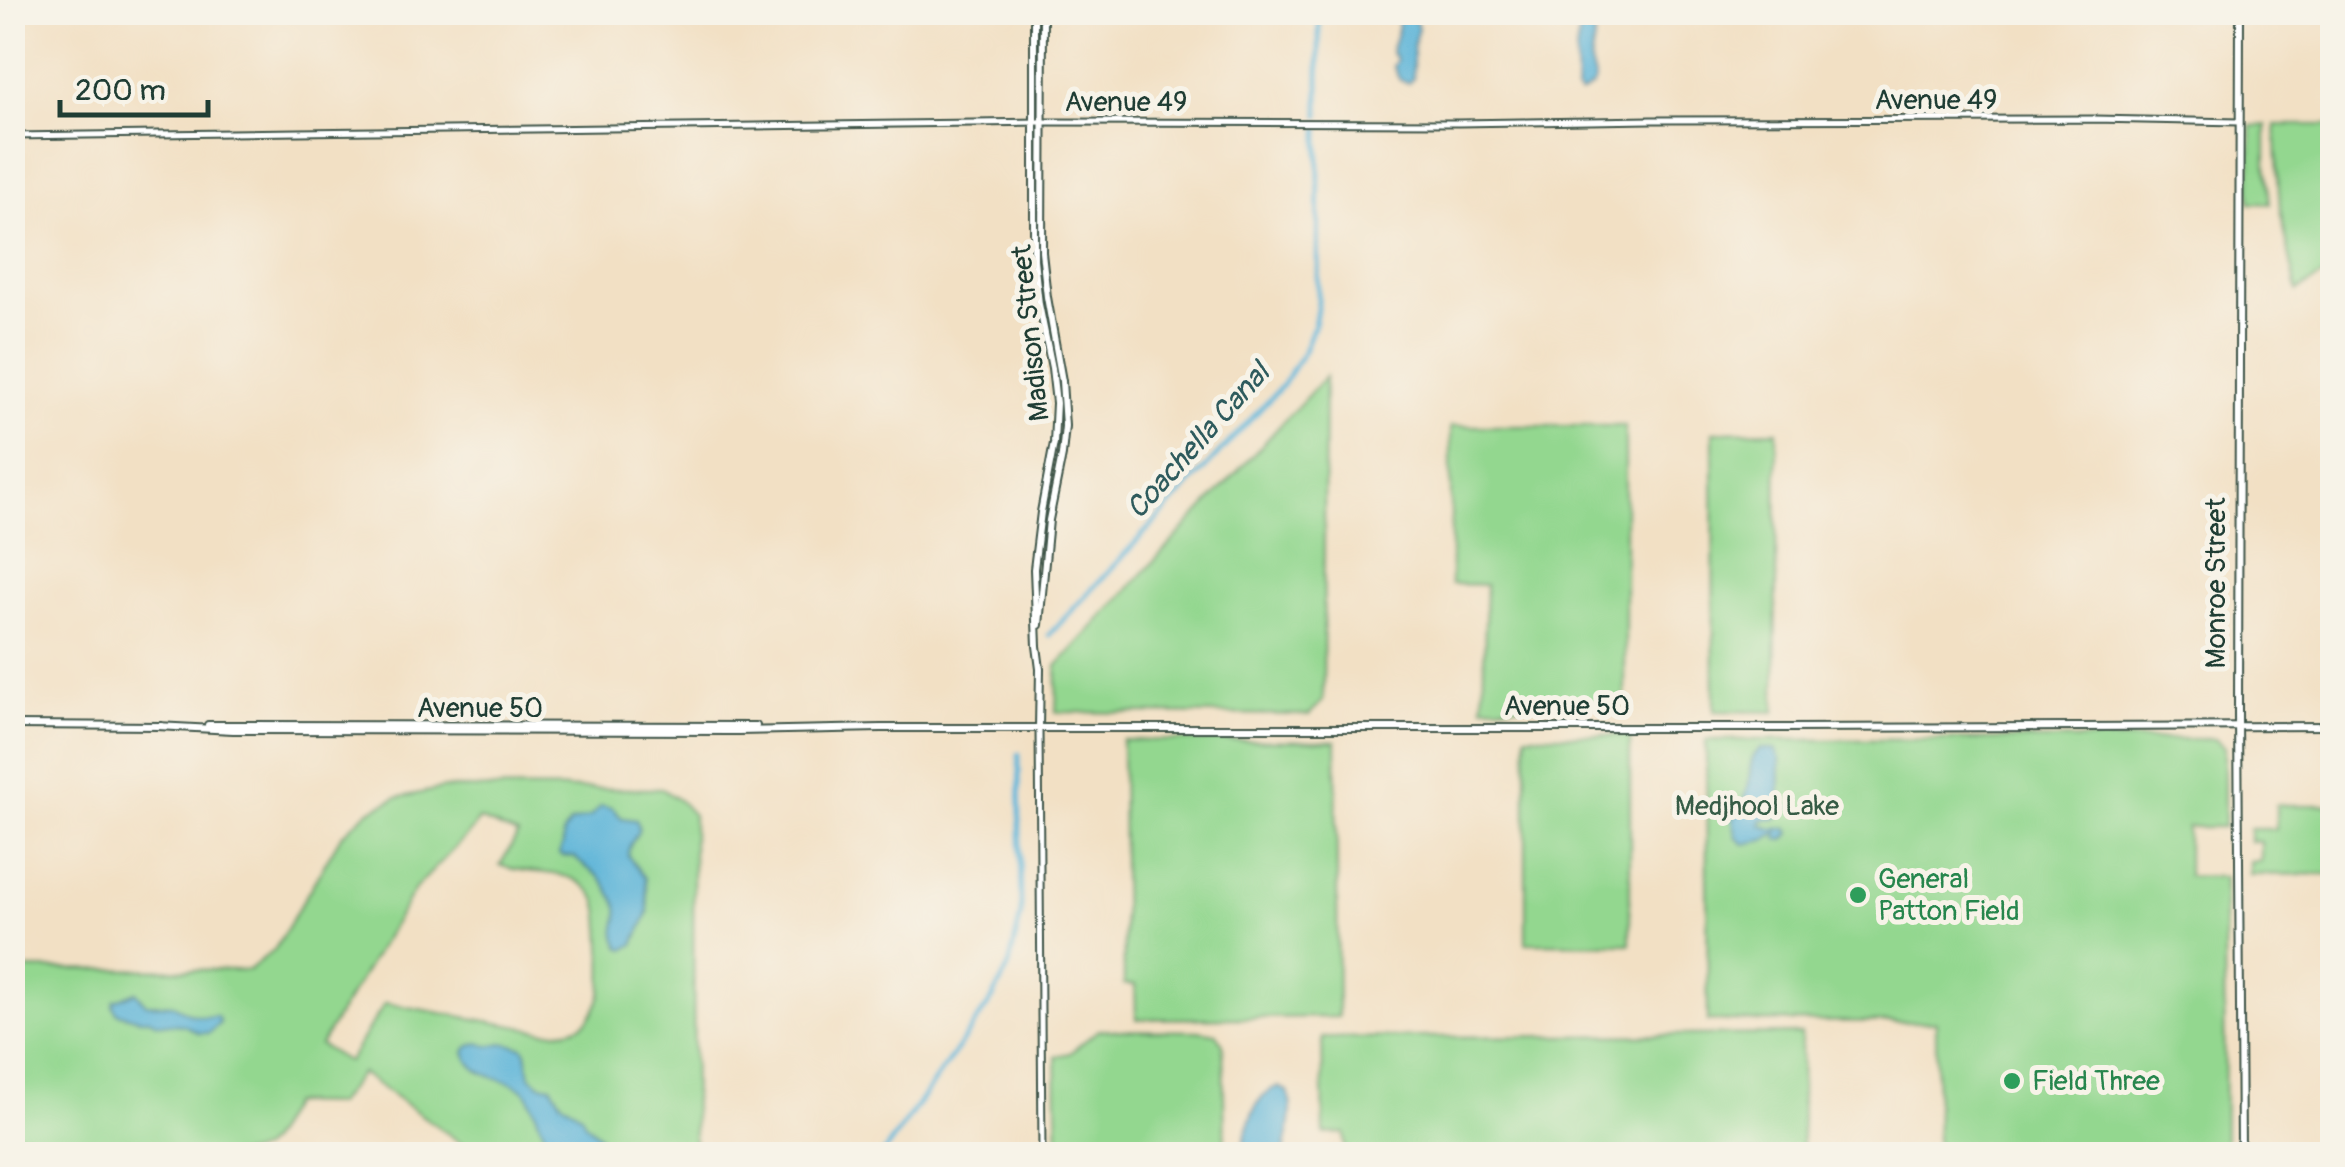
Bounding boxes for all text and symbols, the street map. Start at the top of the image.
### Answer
scale bar [60,55,208,117]
text: 200 m [75,72,166,109]
street label: Avenue 49 [1875,83,1997,118]
street label: Avenue 49 [1065,85,1187,120]
street label: Madison Street [1004,242,1058,423]
water label: Coachella Canal [1118,353,1280,527]
street label: Monroe Street [2199,497,2234,669]
street label: Avenue 50 [1504,689,1630,724]
street label: Avenue 50 [417,691,543,726]
park label: Medjhool Lake [1675,789,1839,824]
place label: General Patton Field [1878,862,2020,929]
marker: General Patton Field [1847,884,1869,906]
place label: Field Three [2032,1064,2160,1099]
marker: Field Three [2001,1070,2023,1092]

